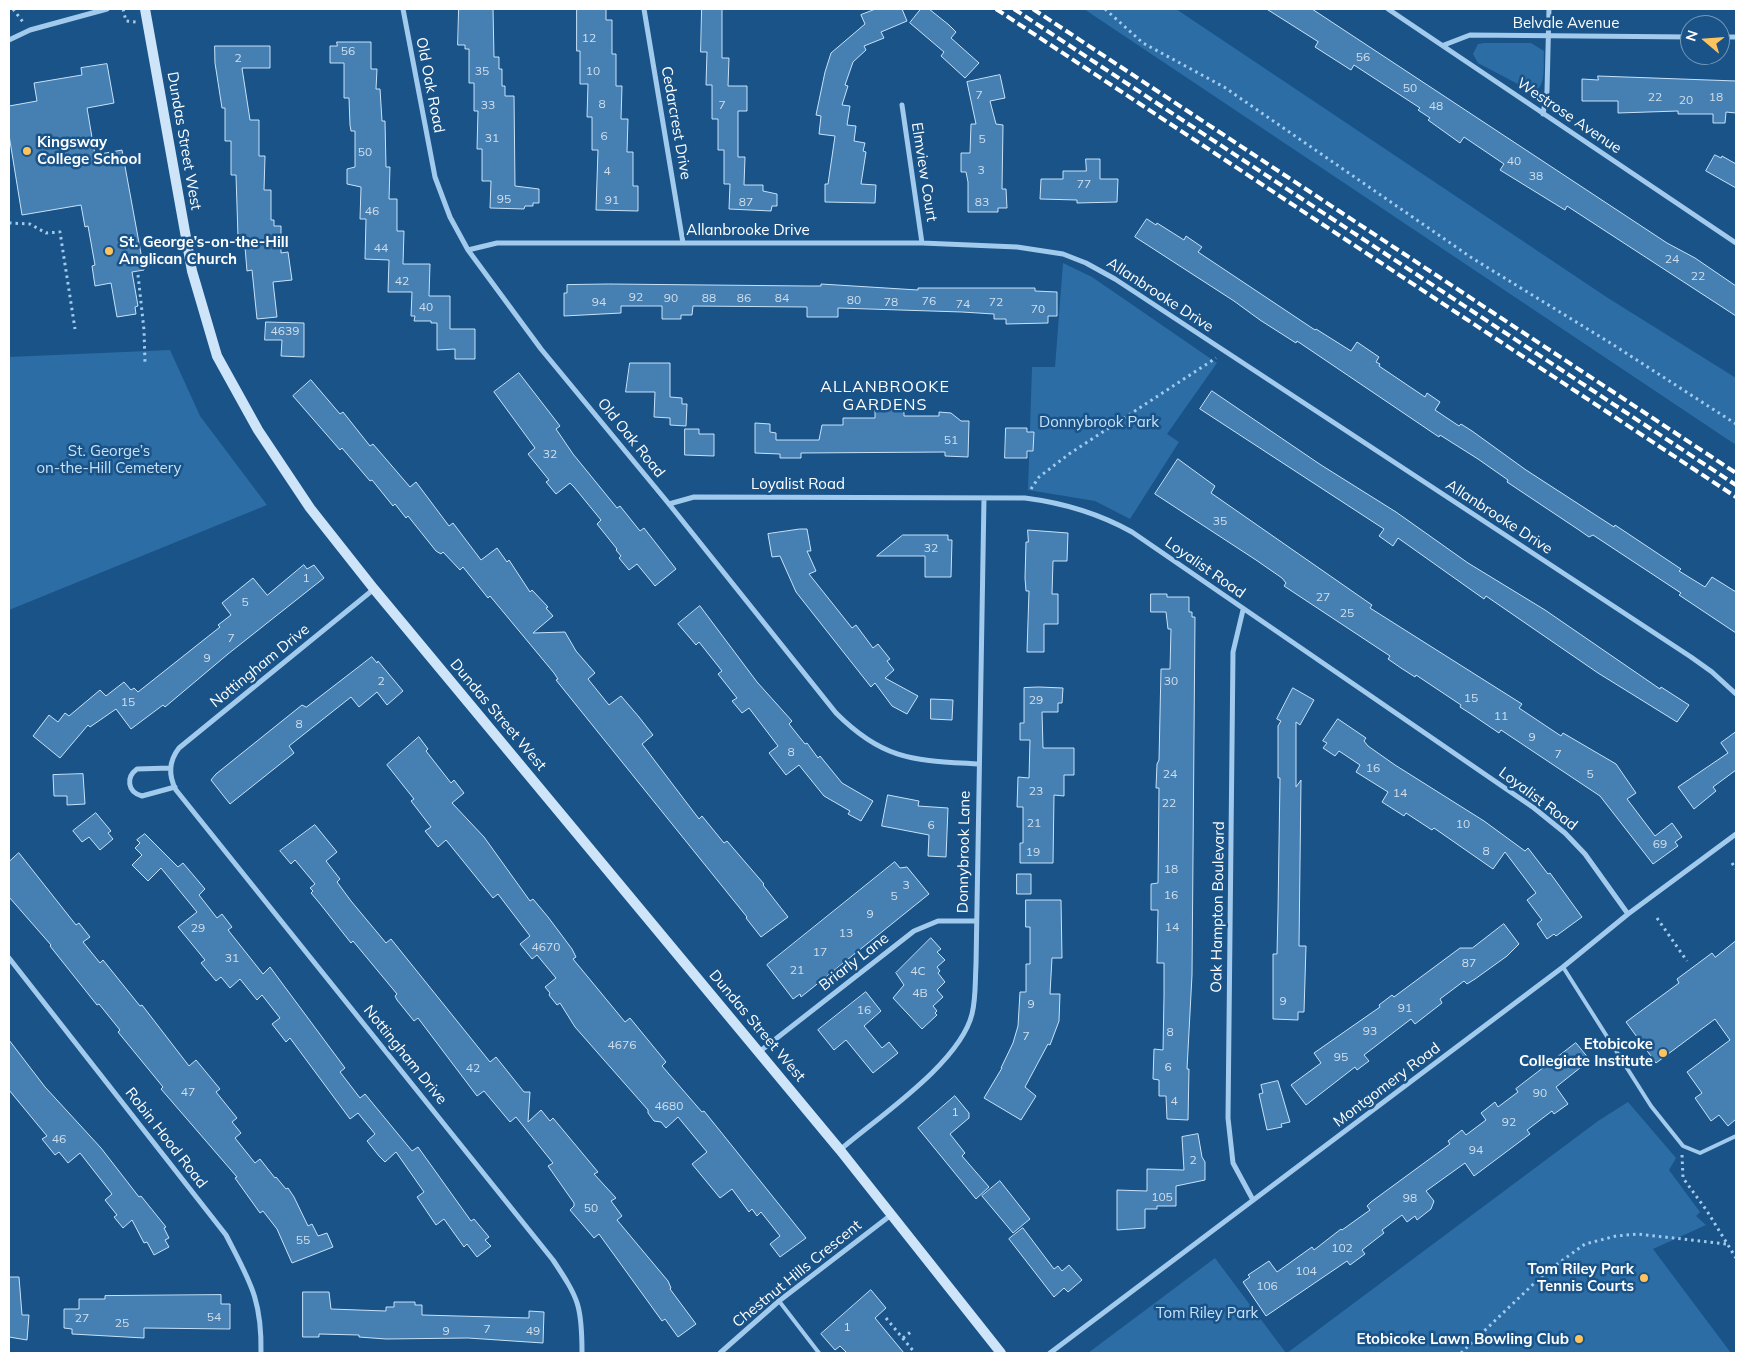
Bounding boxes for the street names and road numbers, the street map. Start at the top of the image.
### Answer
street label: Belvale Avenue [1513,14,1619,32]
street label: Old Oak Road [412,36,448,134]
street label: Cedarcrest Drive [657,65,695,181]
street label: Dundas Street West [163,71,205,211]
street label: Westrose Avenue [1513,74,1625,158]
street label: Elmview Court [907,121,941,223]
street label: Allanbrooke Drive [686,221,810,239]
street label: Allanbrooke Drive [1103,254,1217,336]
street label: Old Oak Road [593,395,669,481]
street label: Loyalist Road [751,475,845,493]
street label: Allanbrooke Drive [1442,476,1556,558]
street label: Loyalist Road [1161,534,1249,602]
street label: Nottingham Drive [207,620,313,712]
street label: Dundas Street West [446,656,550,774]
street label: Loyalist Road [1495,764,1581,834]
street label: Donnybrook Lane [954,791,974,913]
street label: Oak Hampton Boulevard [1208,821,1228,993]
street label: Briarly Lane [816,929,892,995]
street label: Dundas Street West [705,967,809,1085]
street label: Nottingham Drive [359,1002,451,1108]
street label: Montgomery Road [1330,1039,1444,1131]
street label: Robin Hood Road [121,1084,211,1192]
street label: Chestnut Hills Crescent [729,1216,865,1332]

